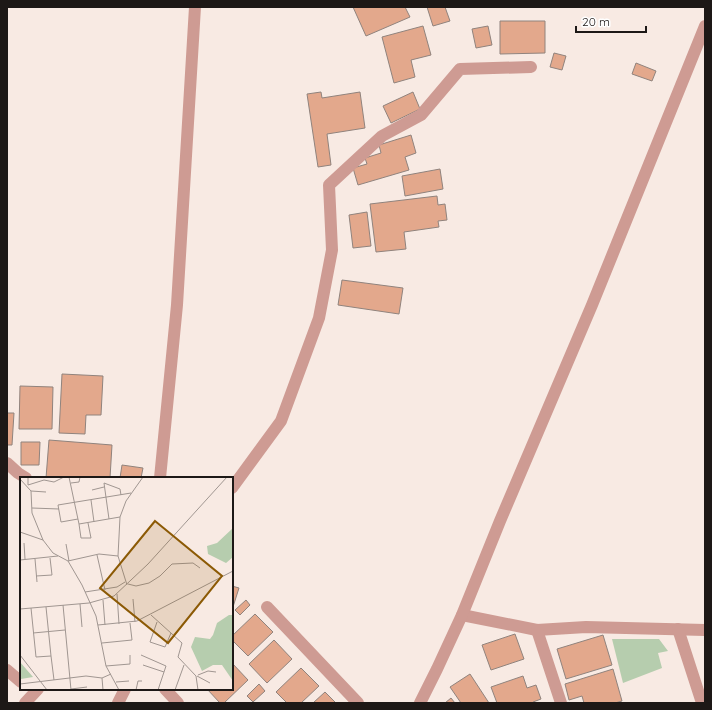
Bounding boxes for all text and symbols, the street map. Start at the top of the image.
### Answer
scale bar [576,8,646,34]
text: 20 m [582,14,610,29]
inset map [20,477,233,690]

